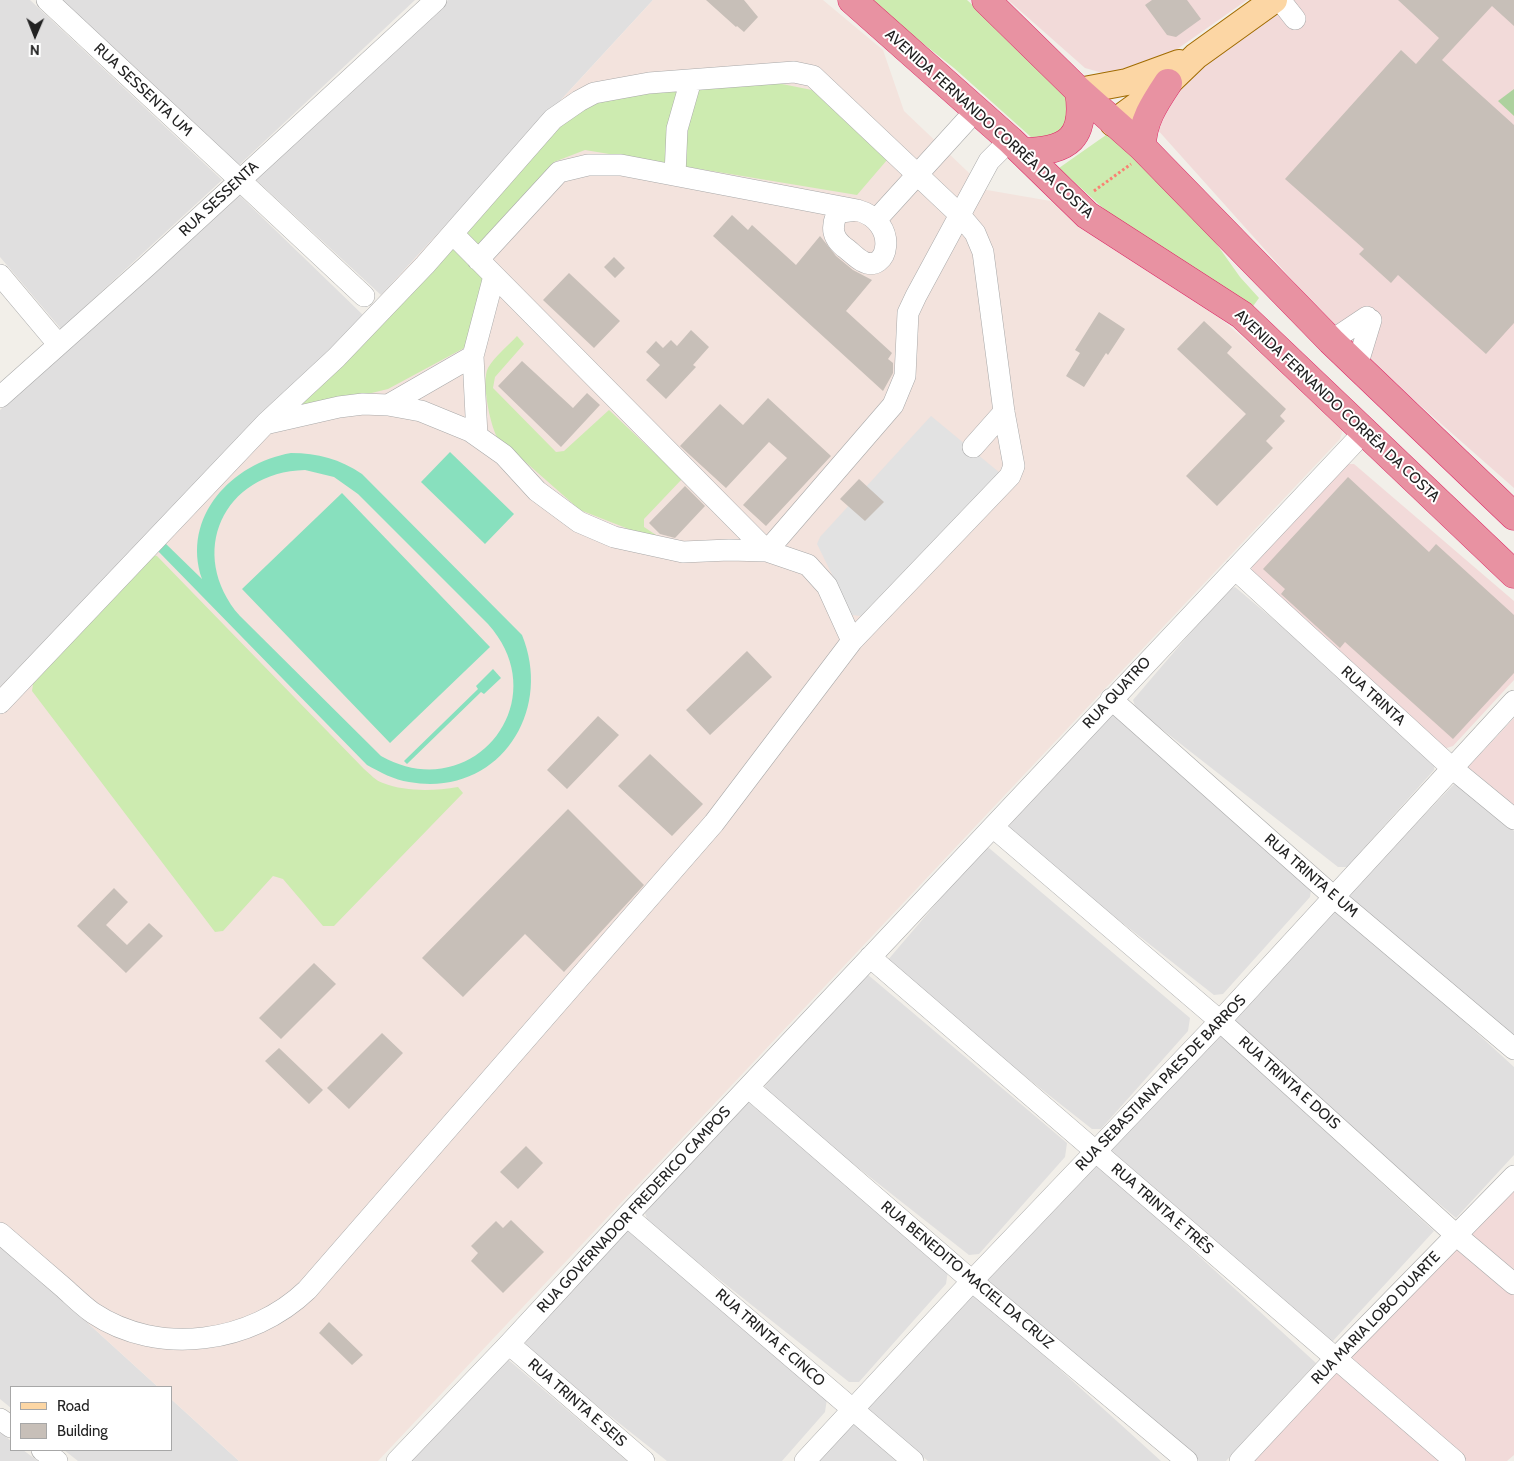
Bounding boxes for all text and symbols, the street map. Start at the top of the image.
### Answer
north arrow [10,10,60,60]
street label: AVENIDA FERNANDO CORRÊA DA COSTA [881,26,1097,222]
street label: RUA SESSENTA UM [90,40,196,140]
text: N [30,41,40,59]
street label: RUA SESSENTA [176,158,262,240]
street label: AVENIDA FERNANDO CORRÊA DA COSTA [1231,306,1443,506]
street label: RUA QUATRO [1079,653,1155,733]
street label: RUA TRINTA [1337,663,1409,729]
street label: RUA TRINTA E UM [1261,830,1361,922]
street label: RUA SEBASTIANA PAES DE BARROS [1072,991,1250,1175]
street label: RUA TRINTA E DOIS [1235,1033,1343,1133]
street label: RUA GOVERNADOR FREDERICO CAMPOS [533,1103,735,1317]
street label: RUA TRINTA E TRÊS [1107,1160,1217,1258]
street label: RUA BENEDITO MACIEL DA CRUZ [877,1197,1057,1353]
street label: RUA MARIA LOBO DUARTE [1308,1248,1444,1388]
street label: RUA TRINTA E CINCO [711,1285,829,1391]
street label: RUA TRINTA E SEIS [524,1355,630,1451]
legend [10,1386,172,1451]
text: Road [57,1397,90,1415]
text: Building [57,1422,108,1440]

